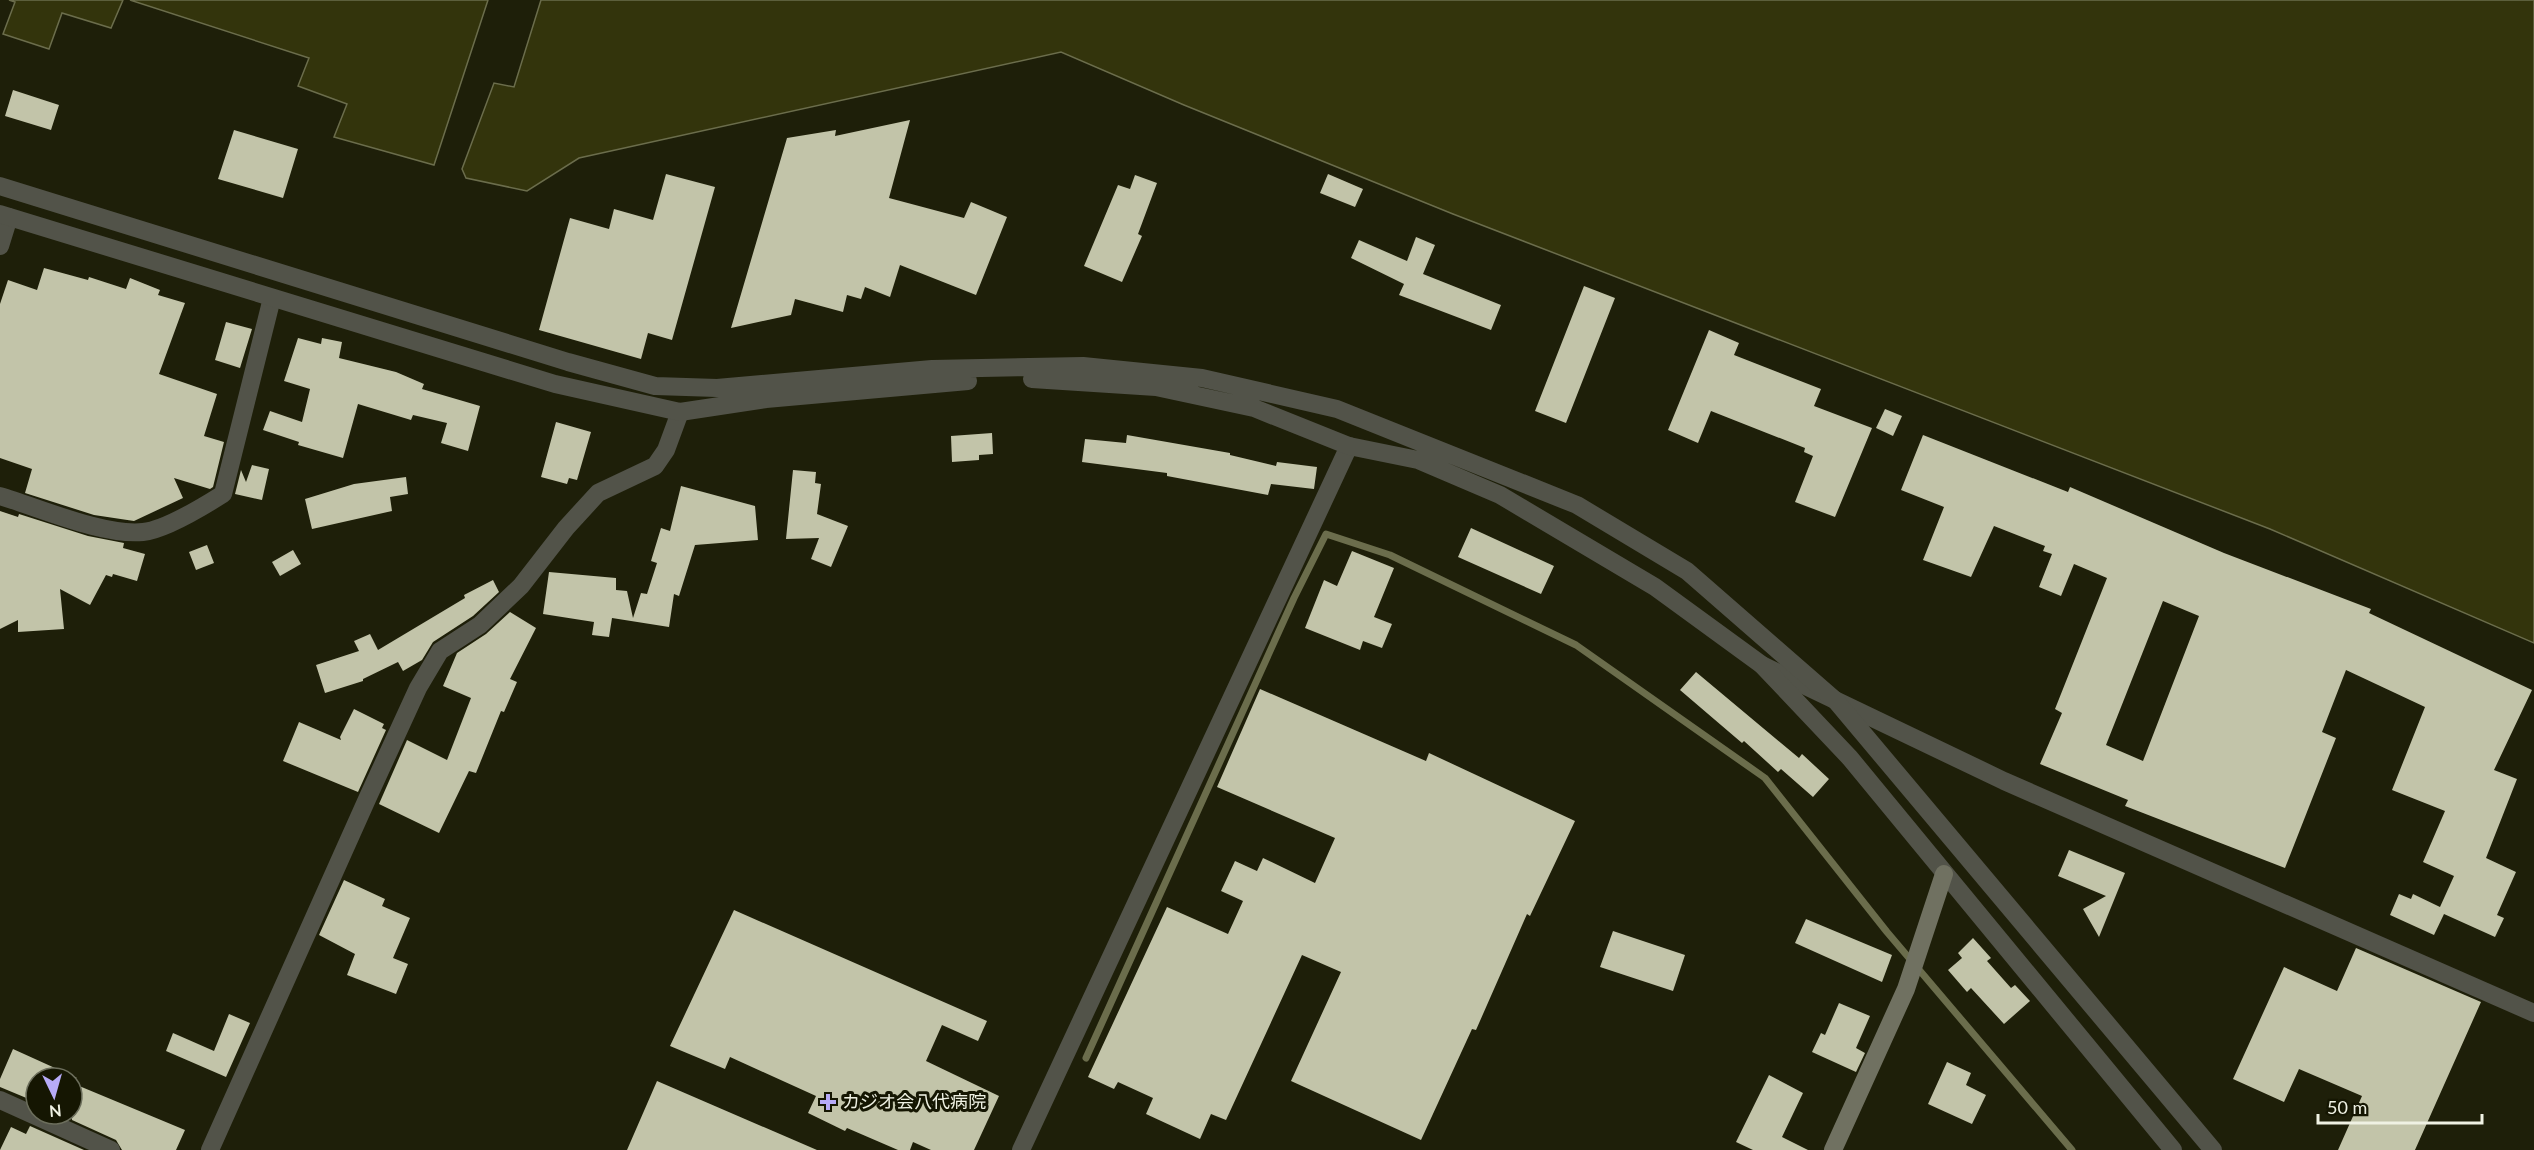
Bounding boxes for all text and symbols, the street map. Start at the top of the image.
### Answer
north arrow [24,1066,84,1126]
scale bar [2318,1087,2482,1125]
place label: カジオ会八代病院 [842,1090,986,1112]
marker: カジオ会八代病院 [819,1093,837,1111]
text: 50 m [2327,1096,2367,1118]
text: N [48,1101,62,1121]

